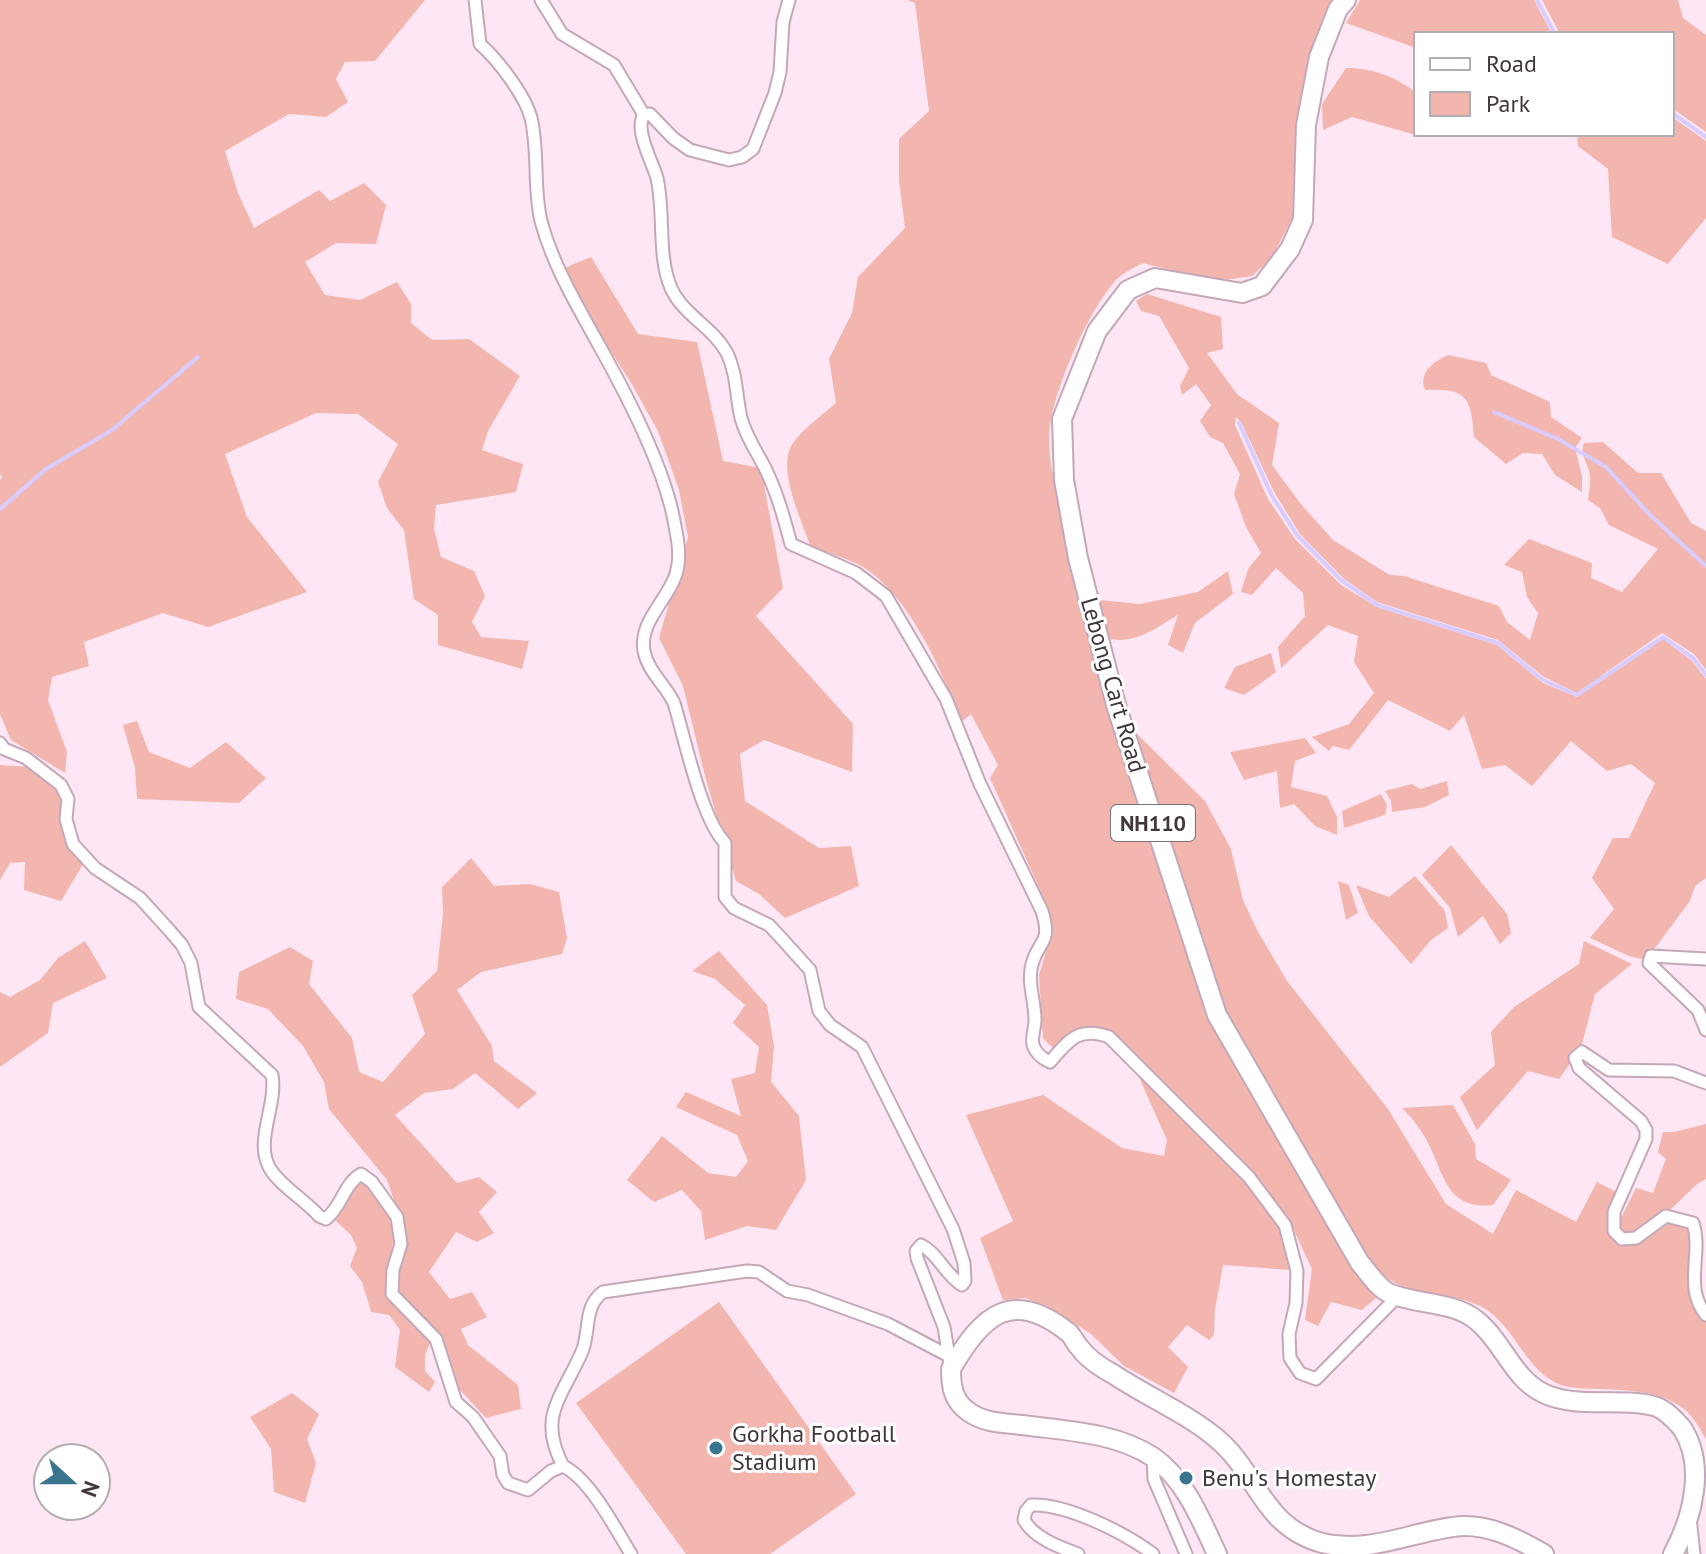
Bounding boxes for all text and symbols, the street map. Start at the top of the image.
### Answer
legend [1414,32,1674,136]
text: Road [1486,48,1537,79]
text: Park [1486,88,1531,119]
street label: Lebong Cart Road [1074,594,1153,776]
road number: NH110 [1111,805,1195,841]
place label: Gorkha Football Stadium [732,1418,896,1477]
marker: Gorkha Football Stadium [707,1439,725,1457]
north arrow [32,1442,112,1522]
place label: Benu's Homestay [1202,1462,1377,1493]
marker: Benu's Homestay [1177,1469,1195,1487]
text: N [75,1477,106,1501]

